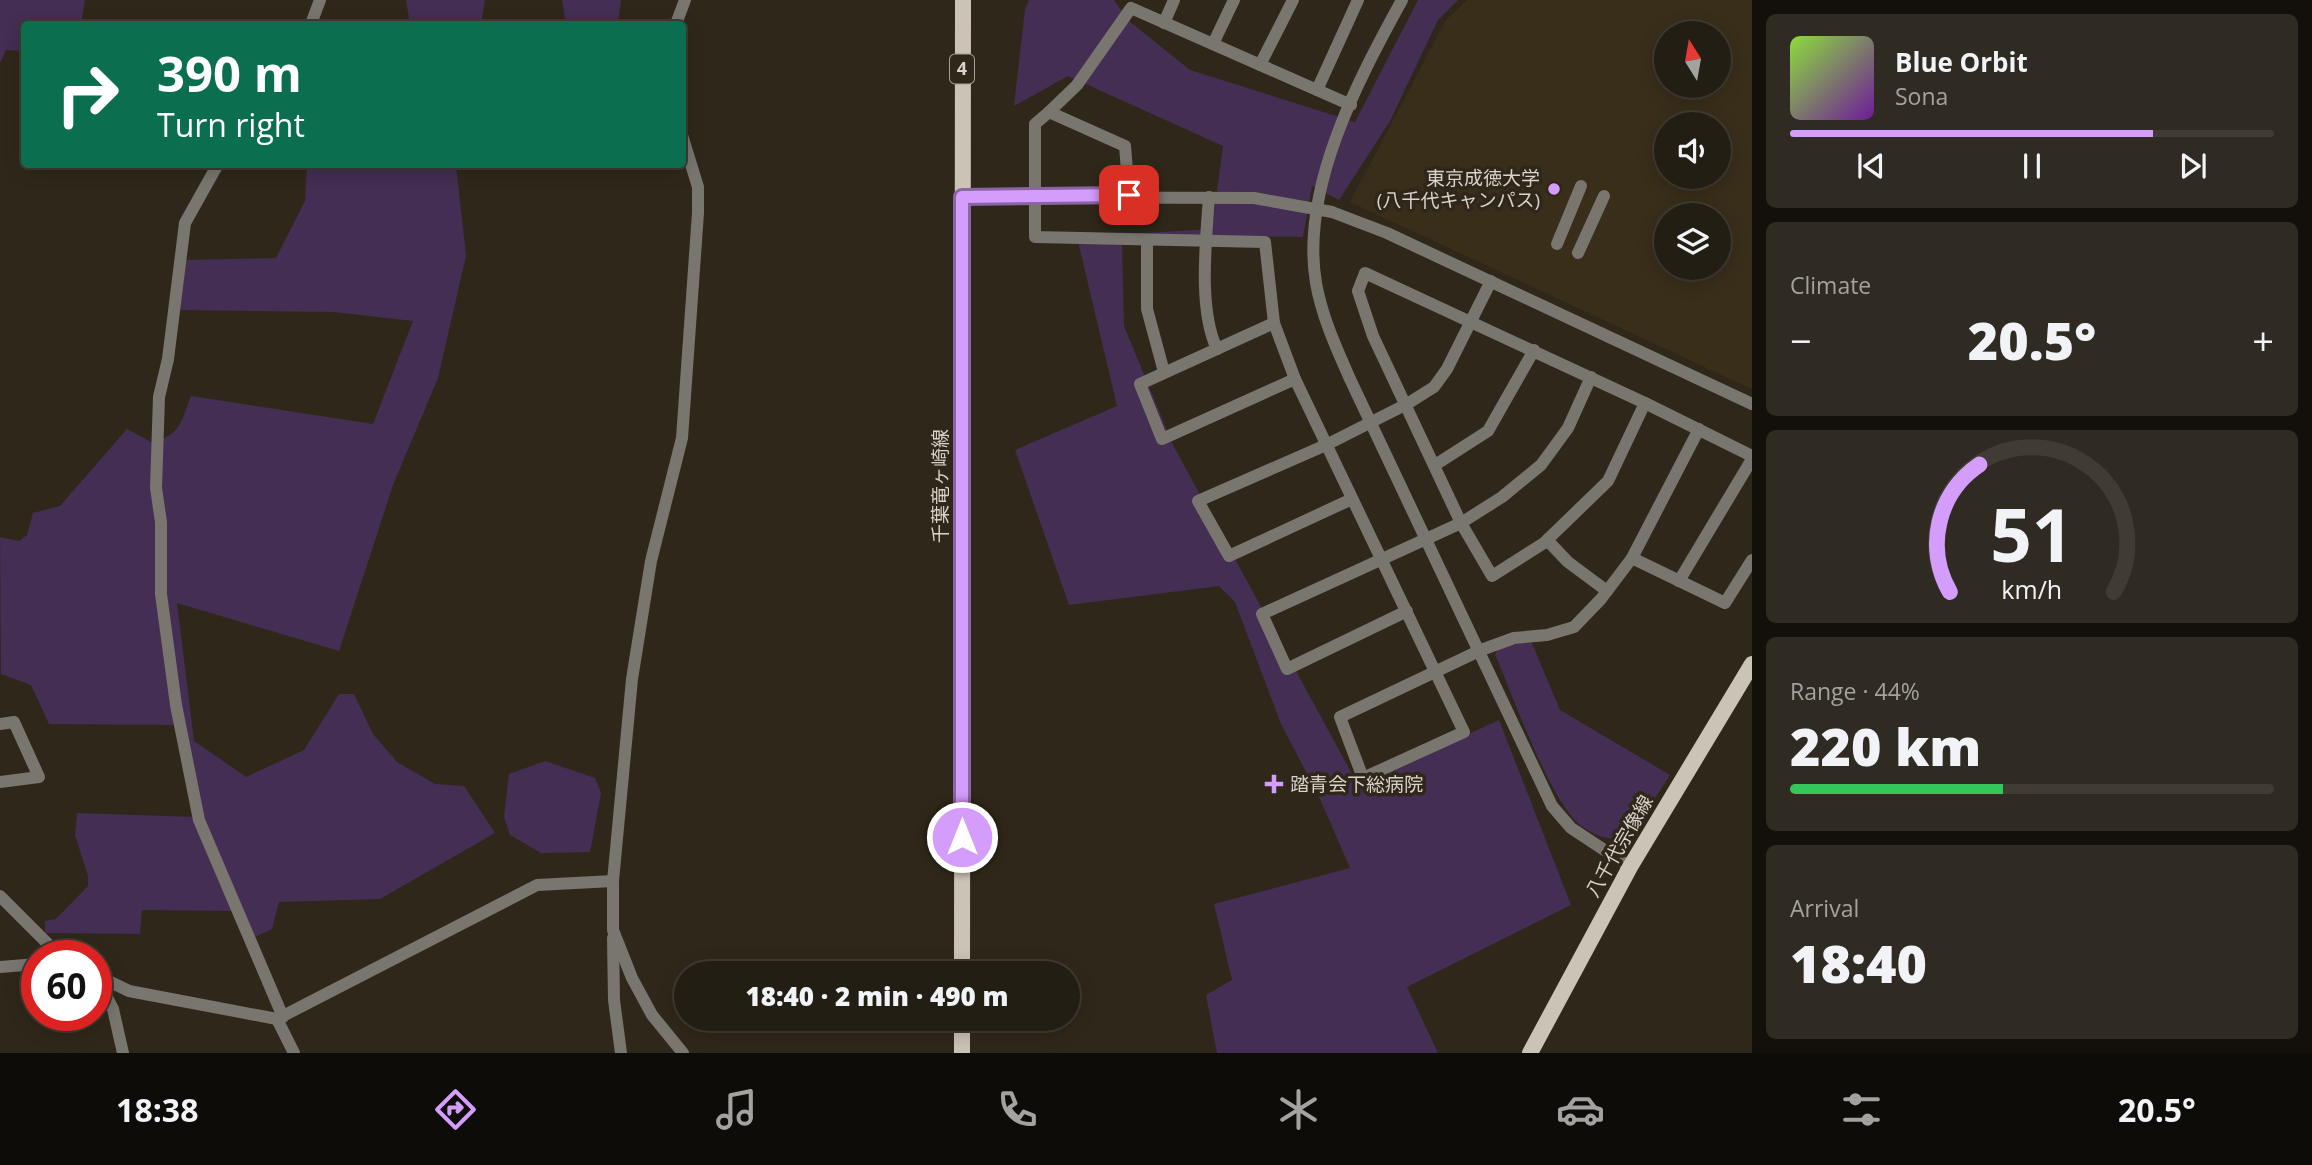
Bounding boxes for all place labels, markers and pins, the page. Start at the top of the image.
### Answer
pin [1099,165,1159,225]
place label: 東京成徳大学 (八千代キャンパス) [1377,165,1540,213]
marker: 東京成徳大学 (八千代キャンパス) [1546,181,1562,197]
place label: 踏青会下総病院 [1290,771,1423,797]
marker: 踏青会下総病院 [1264,774,1284,794]

